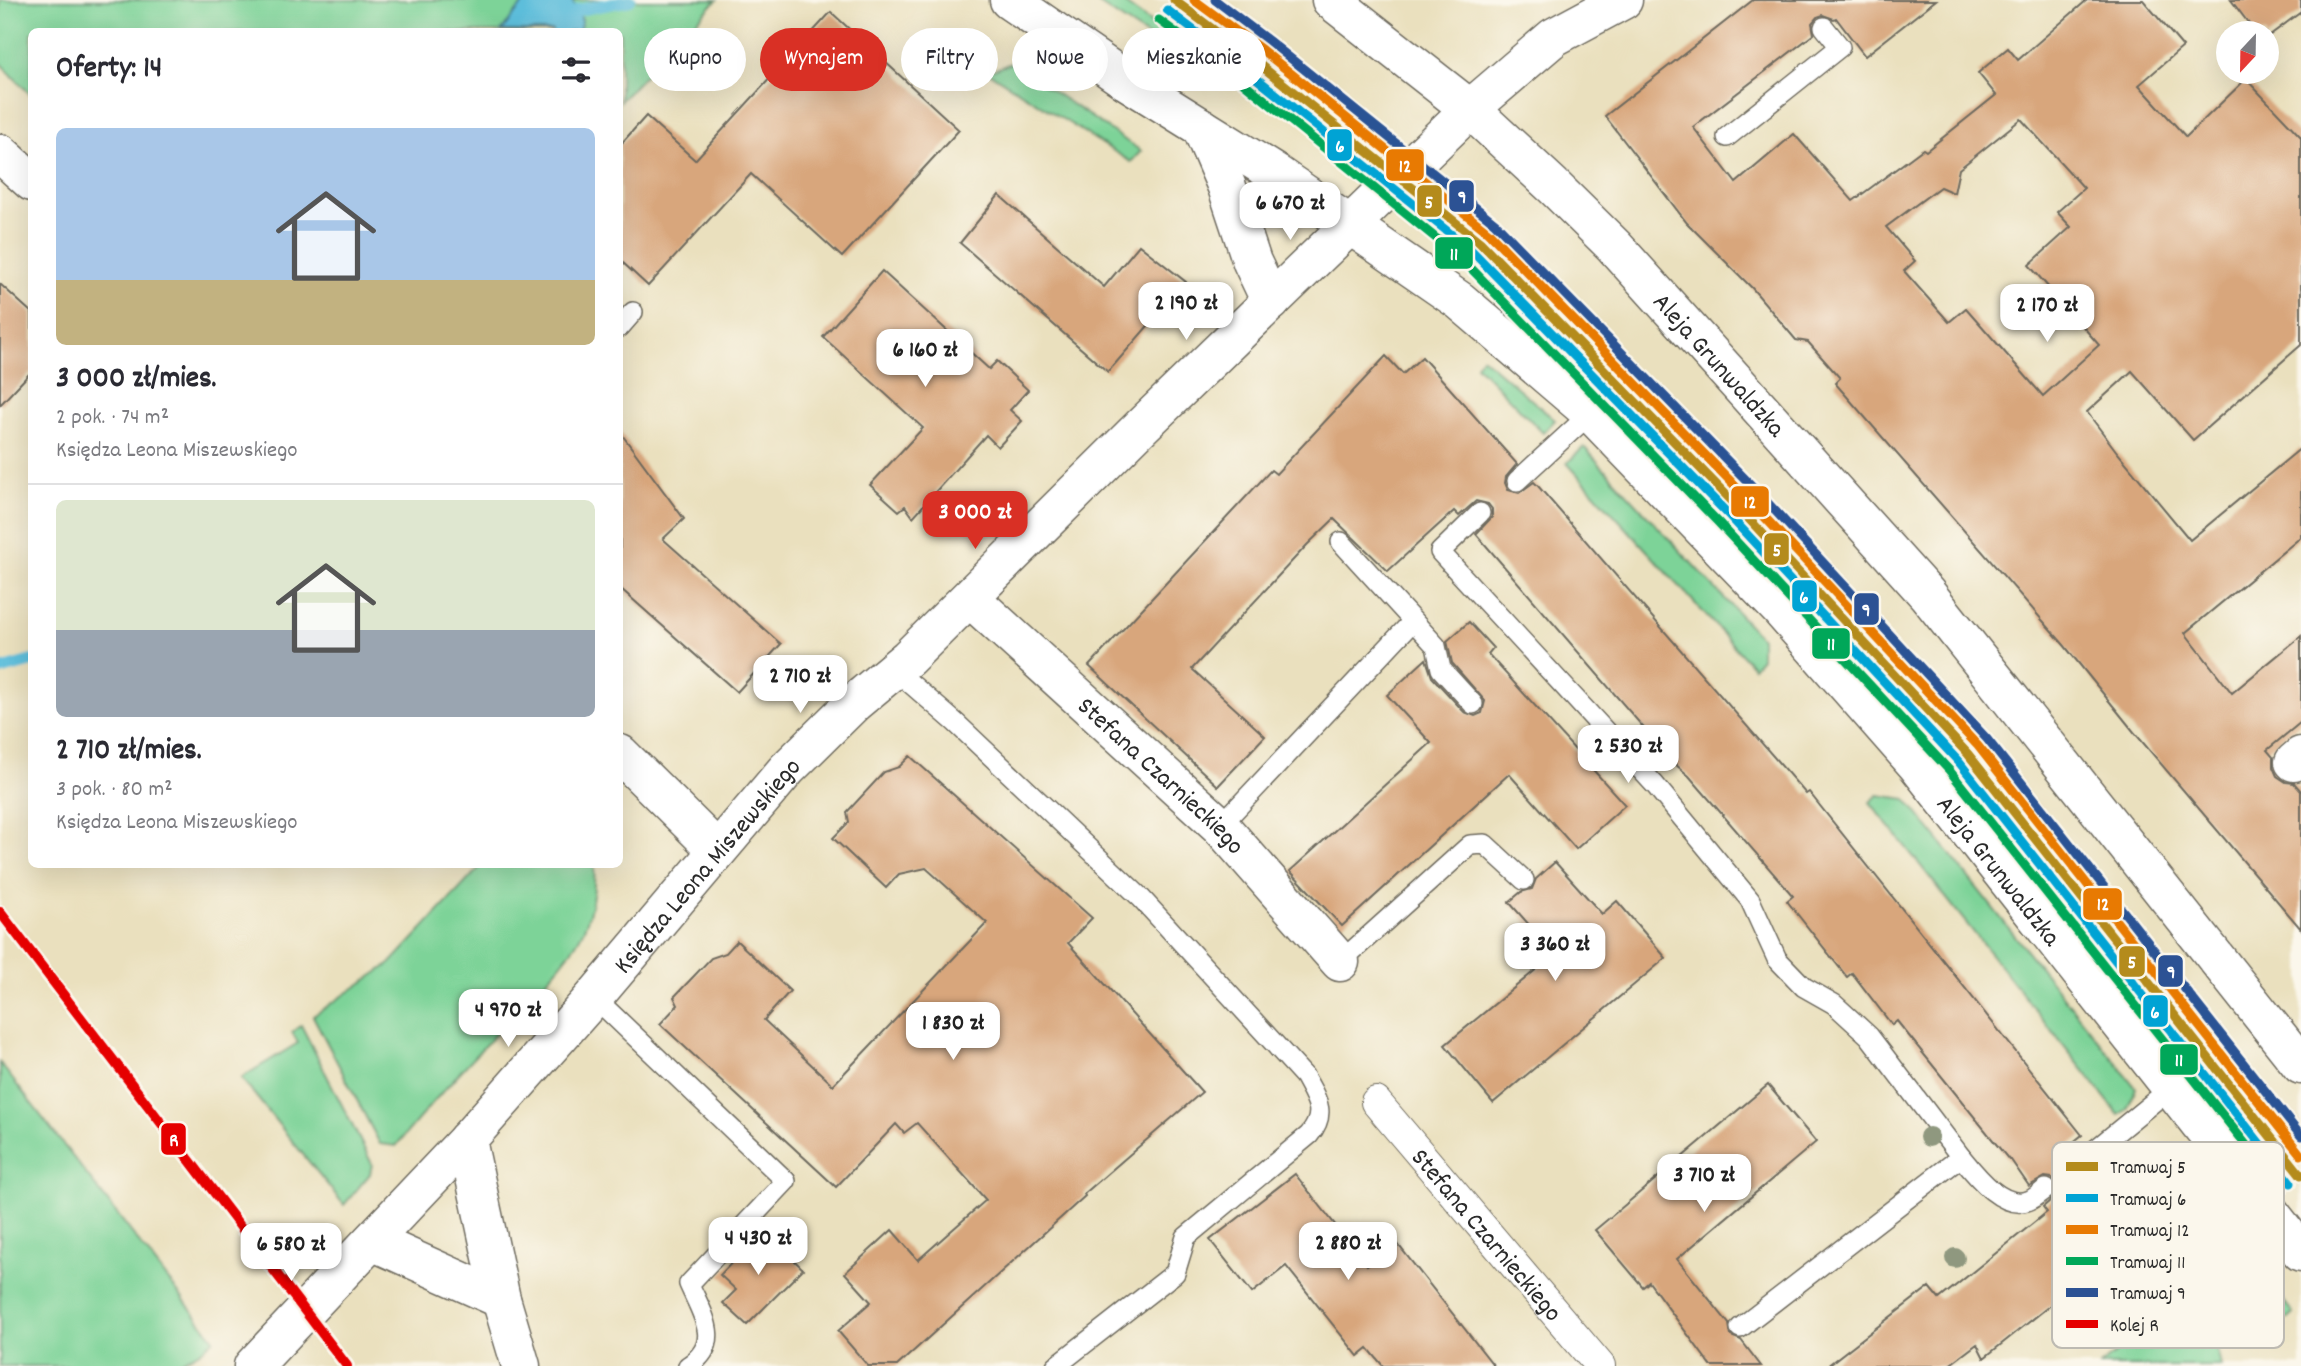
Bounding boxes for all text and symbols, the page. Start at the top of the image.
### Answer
north arrow [2216,21,2278,84]
map controls [2216,21,2279,84]
chip: Kupno [644,28,746,91]
chip: Wynajem [760,28,887,91]
chip: Filtry [901,28,998,91]
chip: Nowe [1012,28,1108,91]
chip: Mieszkanie [1122,28,1266,91]
text: Oferty: 14 [56,49,162,92]
icon: filters [557,51,595,89]
line badge: 6 [1326,128,1353,162]
text: 6 [1335,135,1345,162]
line badge: 12 [1385,148,1425,182]
text: 12 [1399,155,1411,182]
icon: home [263,173,389,299]
line badge: 9 [1448,179,1475,213]
pin: 6 670 zł [1218,182,1362,242]
line badge: 5 [1416,184,1443,218]
text: 9 [1458,186,1466,213]
text: 6 670 zł [1256,188,1324,221]
text: 5 [1425,191,1434,218]
line badge: 11 [1434,236,1474,270]
text: 11 [1450,243,1458,270]
pin: 2 190 zł [1114,282,1258,342]
pin: 2 170 zł [1975,284,2119,344]
street label: Aleja Grunwaldzka [1643,286,1793,447]
text: 2 190 zł [1154,288,1218,321]
text: 2 170 zł [2016,290,2078,323]
pin: 6 160 zł [853,330,997,389]
text: 6 160 zł [892,335,958,368]
text: 3 000 zł/mies. [56,359,217,402]
text: 2 pok. · 74 m² [56,402,169,435]
text: Księdza Leona Miszewskiego [56,435,297,468]
line badge: 12 [1730,485,1770,518]
pin: 3 000 zł [903,491,1047,551]
text: 12 [1744,491,1756,518]
text: 3 000 zł [939,497,1011,530]
line badge: 5 [1763,532,1790,566]
text: 5 [1773,539,1782,566]
icon: home [263,545,389,671]
line badge: 6 [1791,579,1818,613]
text: 6 [1799,586,1809,613]
line badge: 9 [1853,592,1880,626]
text: 9 [1862,599,1870,626]
line badge: 11 [1811,627,1851,660]
text: 11 [1827,633,1835,660]
pin: 2 710 zł [728,656,872,715]
text: 2 710 zł [769,661,831,694]
street label: Stefana Czarnieckiego [1068,690,1252,864]
pin: 2 530 zł [1556,726,1700,785]
text: 2 710 zł/mies. [56,731,202,774]
text: 2 530 zł [1594,731,1662,764]
street label: Księdza Leona Miszewskiego [606,750,811,983]
text: 3 pok. · 80 m² [56,774,173,807]
street label: Aleja Grunwaldzka [1926,789,2069,956]
text: Księdza Leona Miszewskiego [56,807,297,840]
line badge: 12 [2082,887,2123,921]
text: 12 [2097,893,2109,920]
pin: 3 360 zł [1483,923,1627,983]
text: 3 360 zł [1520,929,1590,962]
line badge: 5 [2118,945,2146,978]
text: 5 [2128,951,2137,978]
line badge: 9 [2157,954,2184,988]
text: 9 [2167,961,2175,988]
pin: 4 970 zł [436,990,580,1049]
line badge: 6 [2142,994,2169,1028]
text: 4 970 zł [475,995,541,1028]
text: 6 [2150,1001,2160,1028]
pin: 1 830 zł [881,1002,1025,1062]
text: 1 830 zł [922,1008,984,1041]
line badge: 11 [2159,1043,2199,1076]
text: 11 [2175,1049,2183,1076]
line badge: R [160,1122,187,1156]
text: R [169,1129,179,1156]
street label: Stefana Czarnieckiego [1401,1141,1570,1331]
legend [2052,1142,2284,1348]
pin: 3 710 zł [1632,1154,1776,1214]
text: Tramwaj 5 [2110,1156,2186,1183]
text: 3 710 zł [1673,1160,1735,1193]
text: Tramwaj 6 [2110,1188,2186,1215]
pin: 4 430 zł [686,1218,830,1277]
text: Tramwaj 12 [2110,1219,2190,1246]
pin: 2 880 zł [1276,1222,1420,1282]
text: 4 430 zł [725,1223,791,1256]
pin: 6 580 zł [219,1224,363,1283]
text: 2 880 zł [1315,1228,1381,1261]
text: 6 580 zł [257,1229,325,1262]
text: Tramwaj 11 [2110,1251,2185,1278]
text: Tramwaj 9 [2110,1282,2186,1309]
text: Kolej R [2110,1314,2159,1341]

